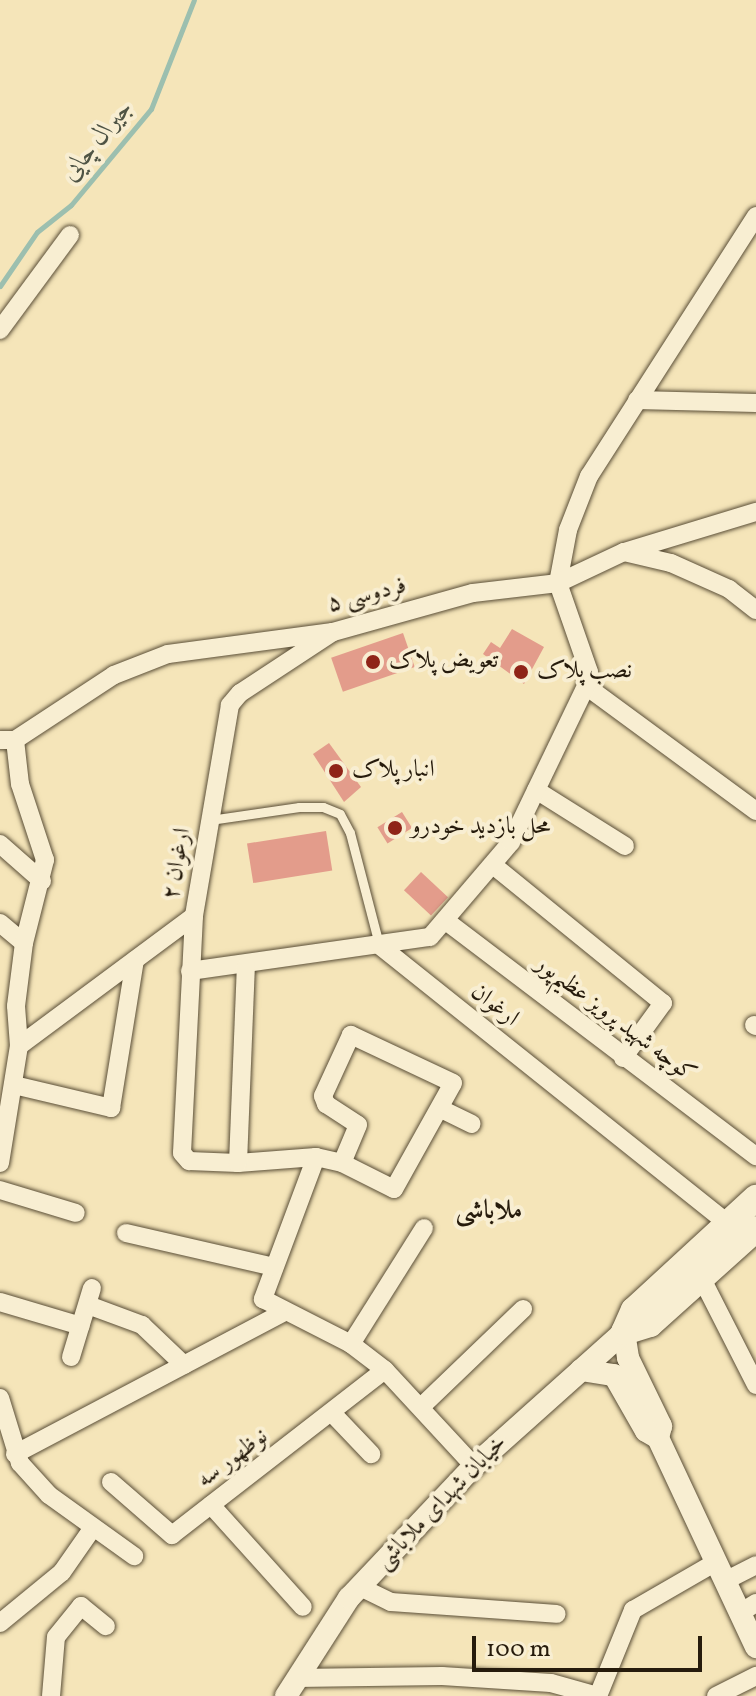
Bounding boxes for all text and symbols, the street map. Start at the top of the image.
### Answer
water label: جیرال چایی [55,94,141,188]
street label: فردوسی ۵ [325,572,409,620]
place label: تعویض پلاک [389,648,498,676]
marker: تعویض پلاک [364,653,382,671]
place label: نصب پلاک [537,658,632,686]
marker: نصب پلاک [512,663,530,681]
place label: انبار پلاک [352,757,435,785]
marker: انبار پلاک [327,762,345,780]
place label: محل بازدید خودرو [411,814,551,842]
marker: محل بازدید خودرو [386,819,404,837]
street label: ارغوان ۲ [158,826,198,902]
street label: کوچه شهید پرویز عظیم‌پور [529,950,701,1090]
street label: ارغوان [464,978,524,1034]
district label: ملاباشی [456,1196,522,1228]
street label: نوظهور سه [192,1423,274,1495]
street label: خیابان شهدای ملاباشی [370,1430,514,1576]
scale bar [476,1620,706,1670]
text: 100 m [486,1633,551,1667]

